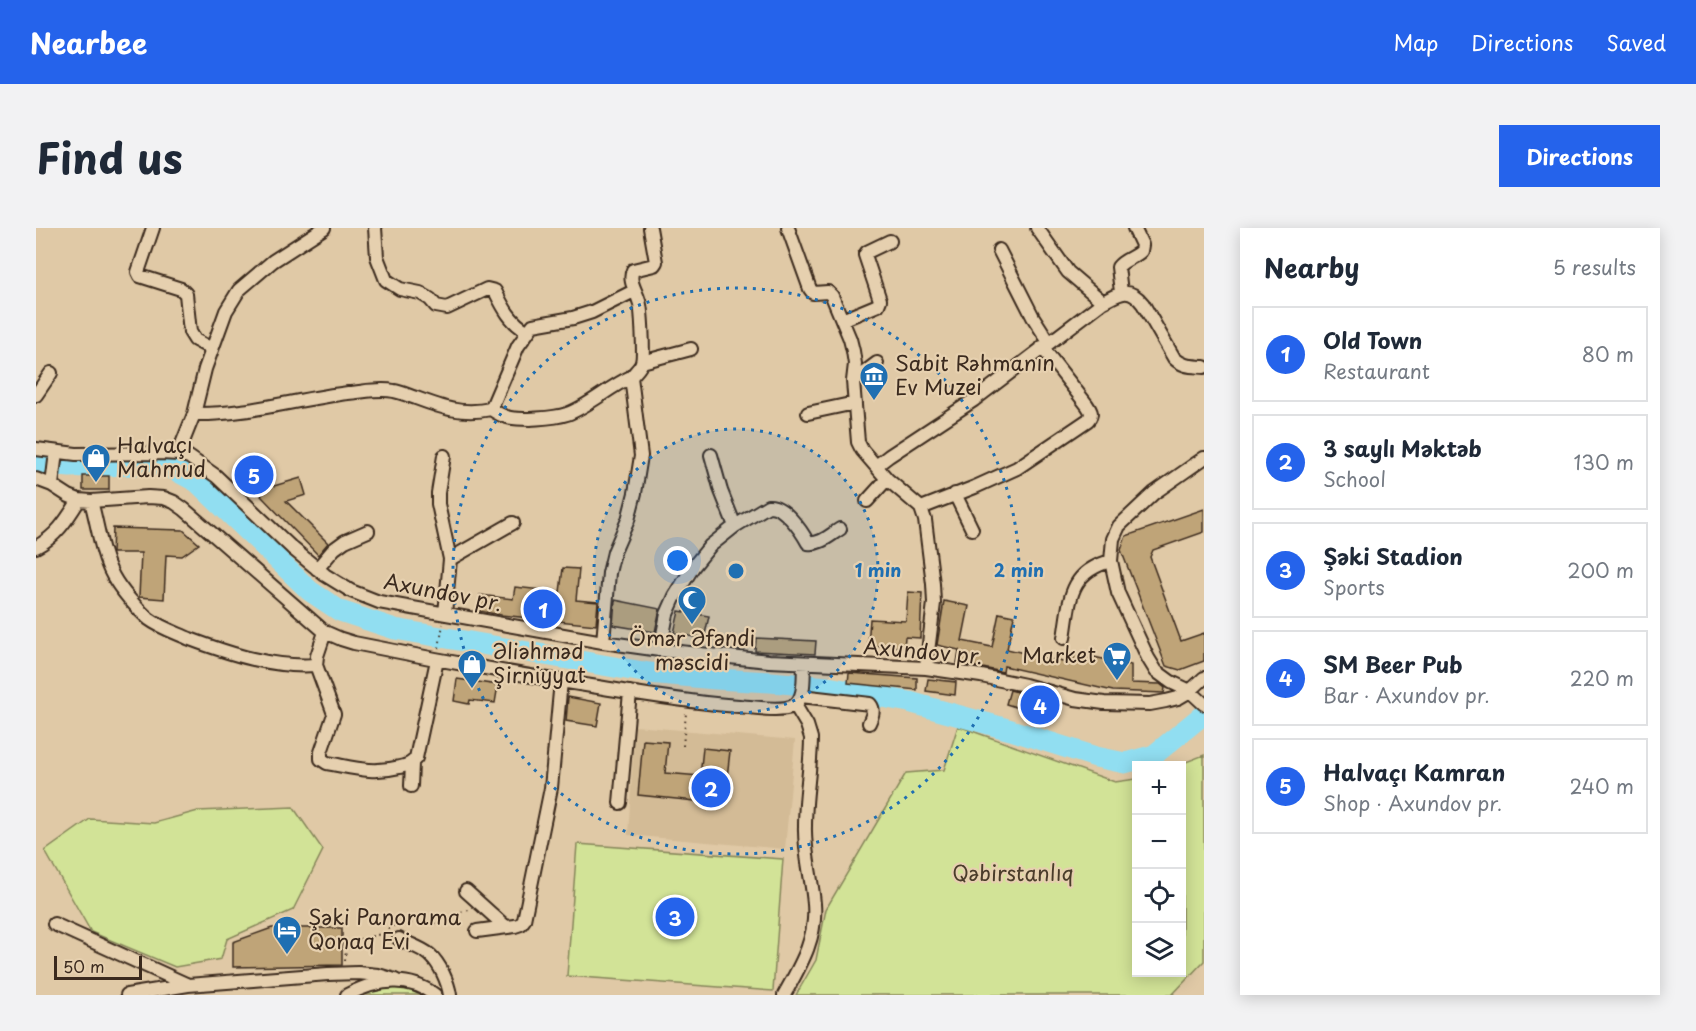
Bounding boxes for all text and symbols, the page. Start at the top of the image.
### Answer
text: Nearbee [30,21,147,64]
text: Map [1393,26,1438,58]
text: Directions [1471,26,1573,58]
text: Saved [1606,26,1666,58]
text: Find us [36,125,183,188]
button: Directions [1499,125,1660,187]
text: Nearby [1264,248,1359,287]
text: 5 results [1553,252,1636,282]
text: Old Town [1323,323,1422,356]
text: 1 [1281,339,1290,369]
text: 80 m [1582,339,1634,369]
place label: Sabit Rəhmanın Ev Muzei [895,346,1055,402]
text: Restaurant [1323,356,1430,386]
museum icon: Sabit Rəhmanın Ev Muzei [858,360,890,402]
place label: Halvaçı Mahmud [117,428,206,484]
text: 3 saylı Məktəb [1323,431,1482,464]
shop icon: Halvaçı Mahmud [80,442,112,484]
text: 2 [1278,447,1293,477]
text: 130 m [1574,447,1634,477]
pin: 5 [234,452,274,498]
text: School [1323,464,1386,494]
text: Şəki Stadion [1323,539,1463,572]
your location [663,546,692,575]
text: 3 [1279,555,1292,585]
text: 200 m [1567,555,1634,585]
text: 1 min [855,556,901,583]
text: 2 min [994,556,1044,583]
centre of rings [726,561,746,581]
street label: Axundov pr. [382,564,505,618]
text: Sports [1323,572,1385,602]
mosque icon: Ömər Əfəndi məscidi [676,584,708,626]
pin: 1 [524,586,562,632]
place label: Ömər Əfəndi məscidi [629,621,755,677]
street label: Axundov pr. [862,629,984,671]
place label: Əliəhməd Şirniyyat [493,634,586,690]
place label: Market [1022,638,1096,670]
supermarket icon: Market [1101,640,1133,682]
text: SM Beer Pub [1323,647,1462,680]
shop icon: Əliəhməd Şirniyyat [456,648,488,690]
text: 4 [1279,663,1292,693]
text: 220 m [1570,663,1634,693]
text: Bar · Axundov pr. [1323,680,1490,710]
pin: 4 [1020,682,1060,728]
text: Halvaçı Kamran [1323,755,1505,788]
map controls [1132,761,1186,977]
button: + [1132,761,1186,815]
pin: 2 [692,766,730,810]
text: 5 [1279,771,1292,801]
text: 240 m [1569,771,1634,801]
text: Shop · Axundov pr. [1323,788,1502,818]
button: − [1132,815,1186,869]
park label: Qəbirstanlıq [952,856,1074,888]
button: locate [1132,869,1186,923]
pin: 3 [656,894,694,940]
place label: Şəki Panorama Qonaq Evi [308,900,462,956]
hotel icon: Şəki Panorama Qonaq Evi [271,914,303,956]
button: layers [1132,923,1186,977]
scale bar [54,953,142,980]
text: 50 m [63,954,104,978]

